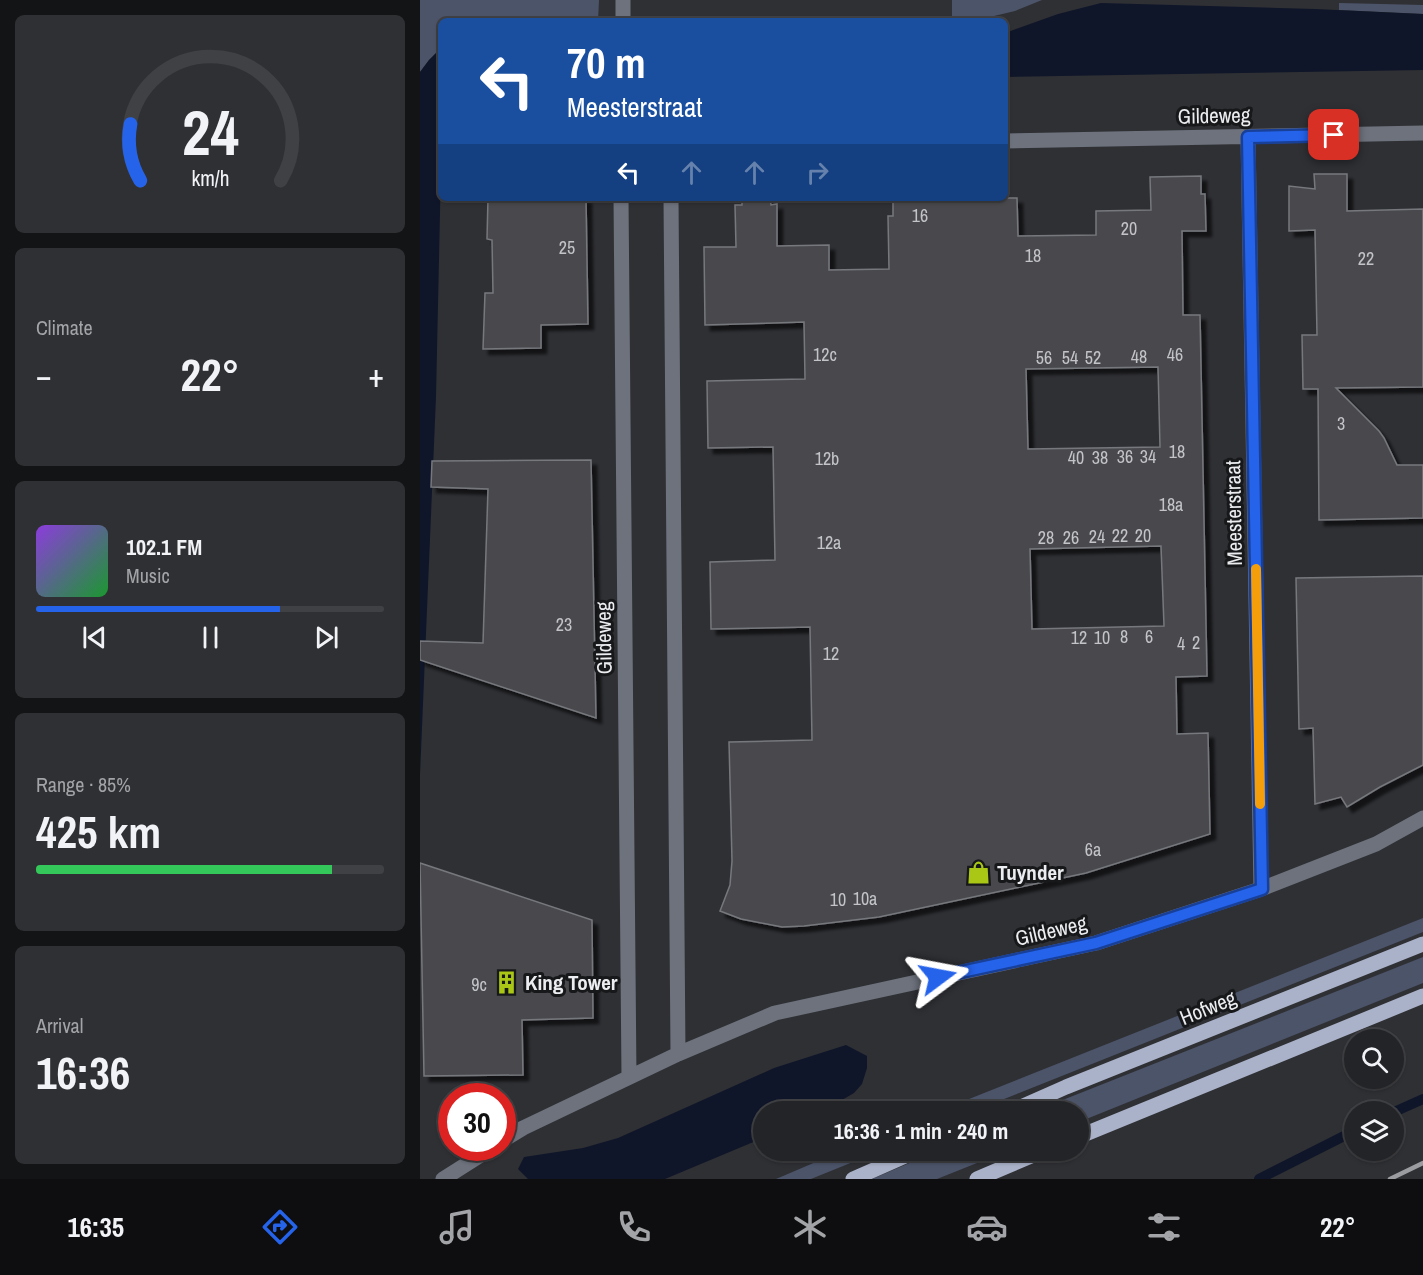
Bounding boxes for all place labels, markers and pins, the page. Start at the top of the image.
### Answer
pin [1308,109,1359,160]
place label: Tuynder [997,858,1064,887]
shop icon: Tuynder [966,860,992,886]
place label: King Tower [525,968,618,997]
building icon: King Tower [494,970,520,996]

